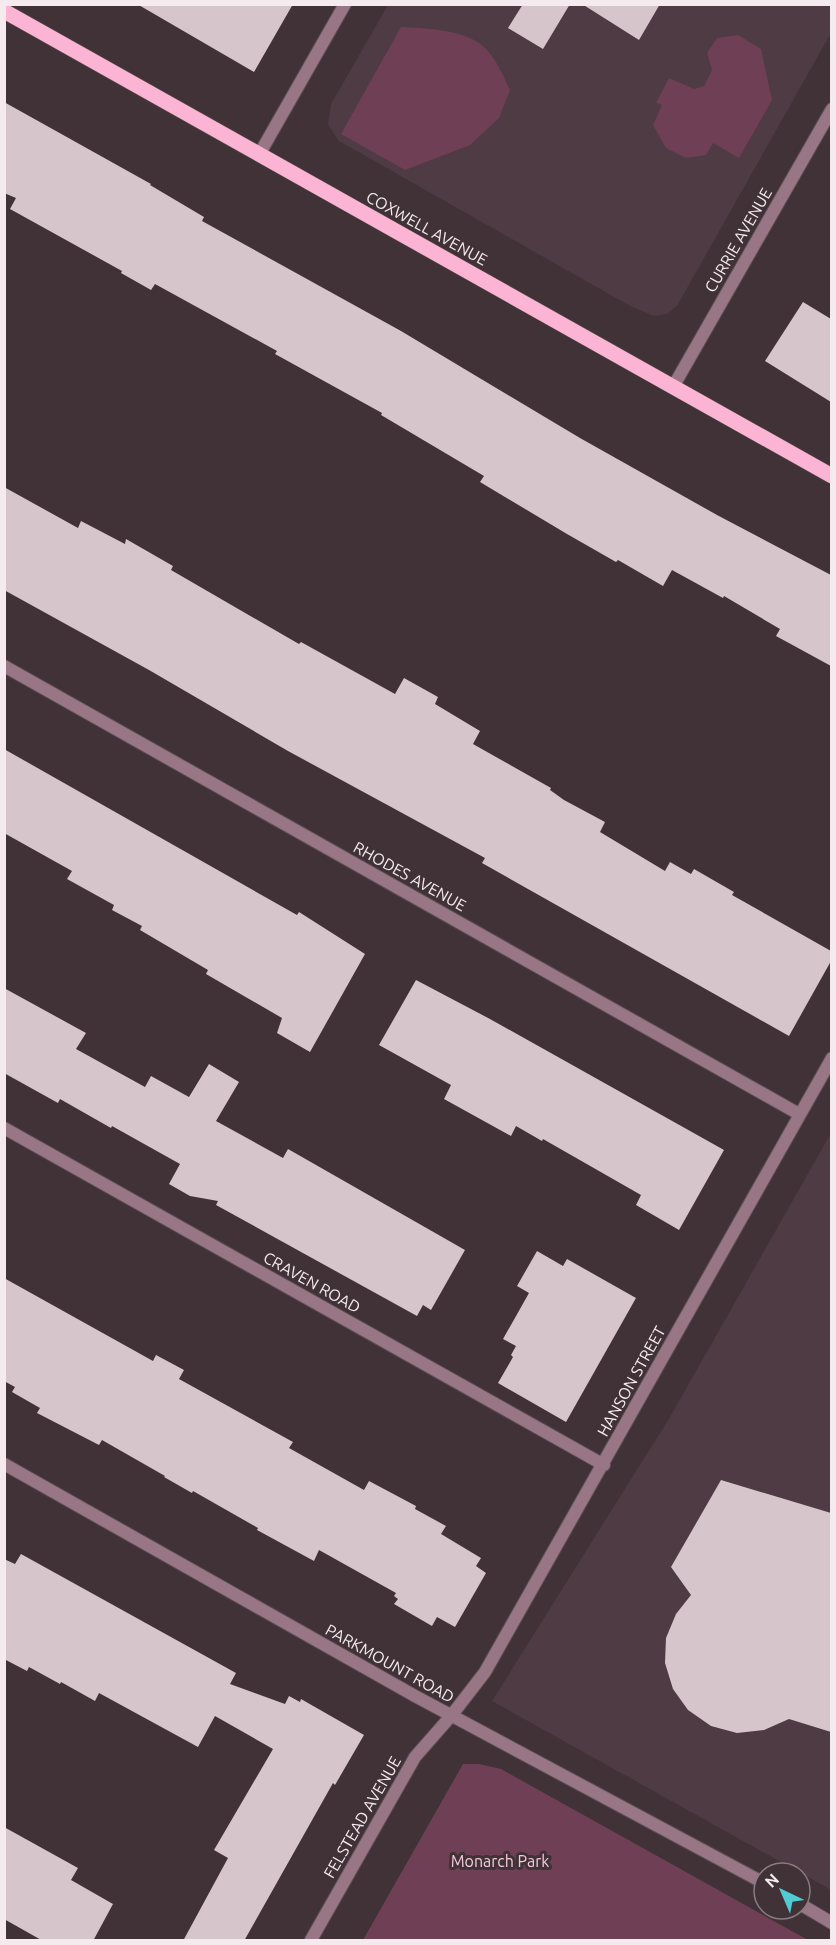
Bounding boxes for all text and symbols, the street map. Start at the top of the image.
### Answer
street label: CURRIE AVENUE [701,185,775,295]
street label: COXWELL AVENUE [363,187,491,269]
street label: RHODES AVENUE [351,838,469,914]
street label: CRAVEN ROAD [260,1248,364,1316]
street label: HANSON STREET [593,1323,669,1439]
street label: PARKMOUNT ROAD [323,1620,457,1706]
street label: FELSTEAD AVENUE [320,1753,404,1881]
park label: Monarch Park [451,1852,549,1870]
north arrow [752,1861,812,1921]
text: N [761,1870,782,1891]

